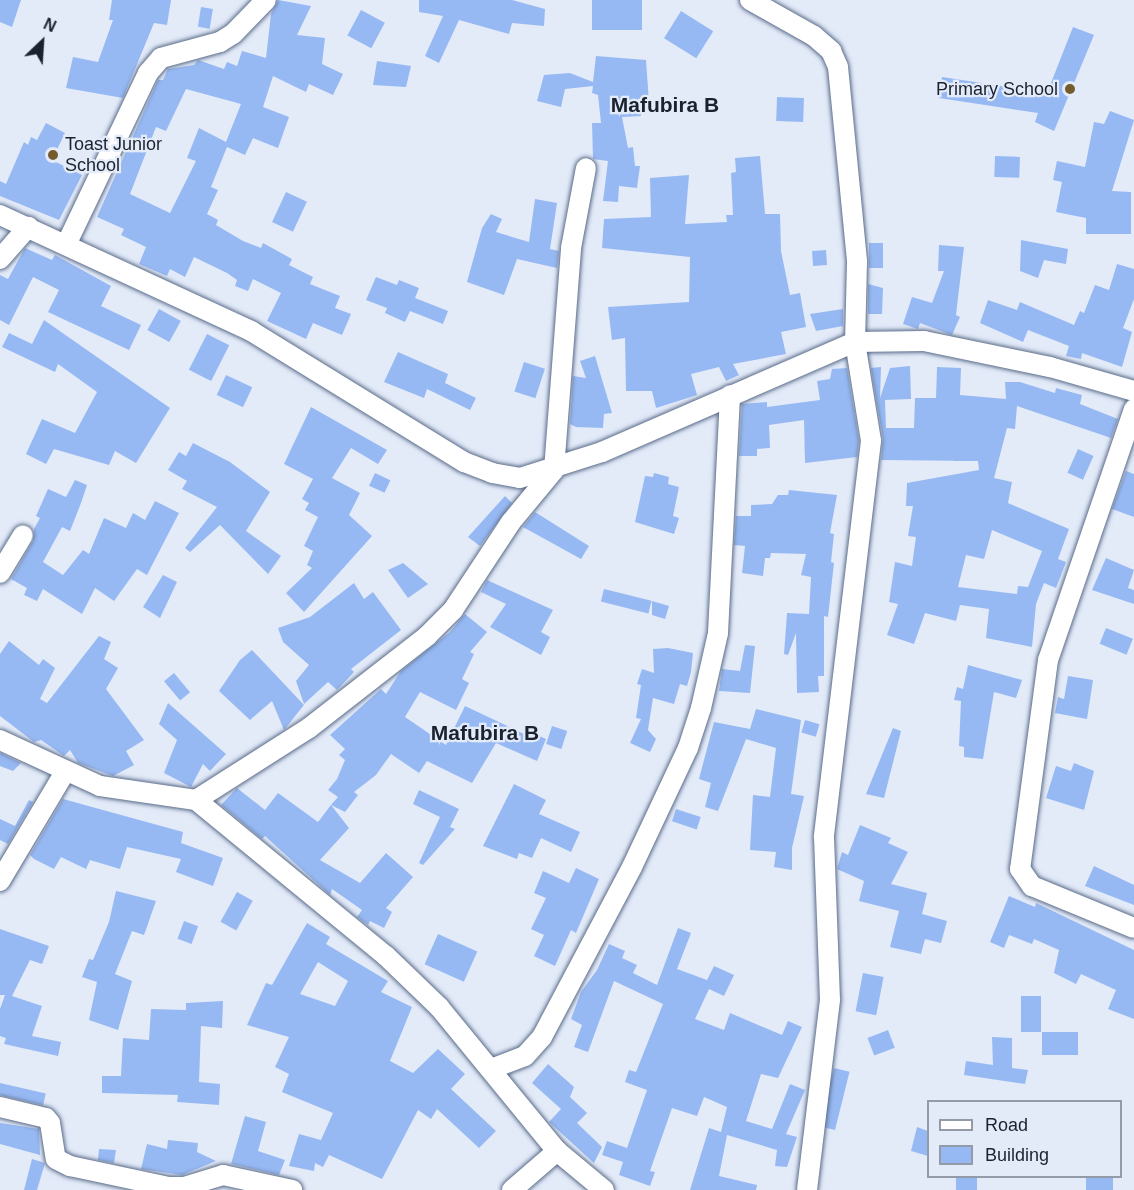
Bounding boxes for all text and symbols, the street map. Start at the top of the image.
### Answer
north arrow [12,12,72,72]
text: N [41,15,59,35]
place label: Primary School [936,78,1058,100]
marker: Primary School [1063,82,1077,96]
district label: Mafubira B [611,92,719,118]
place label: Toast Junior School [65,134,162,176]
marker: Toast Junior School [46,148,60,162]
district label: Mafubira B [431,720,539,746]
legend [927,1100,1122,1178]
text: Road [985,1115,1028,1135]
text: Building [985,1145,1049,1165]

